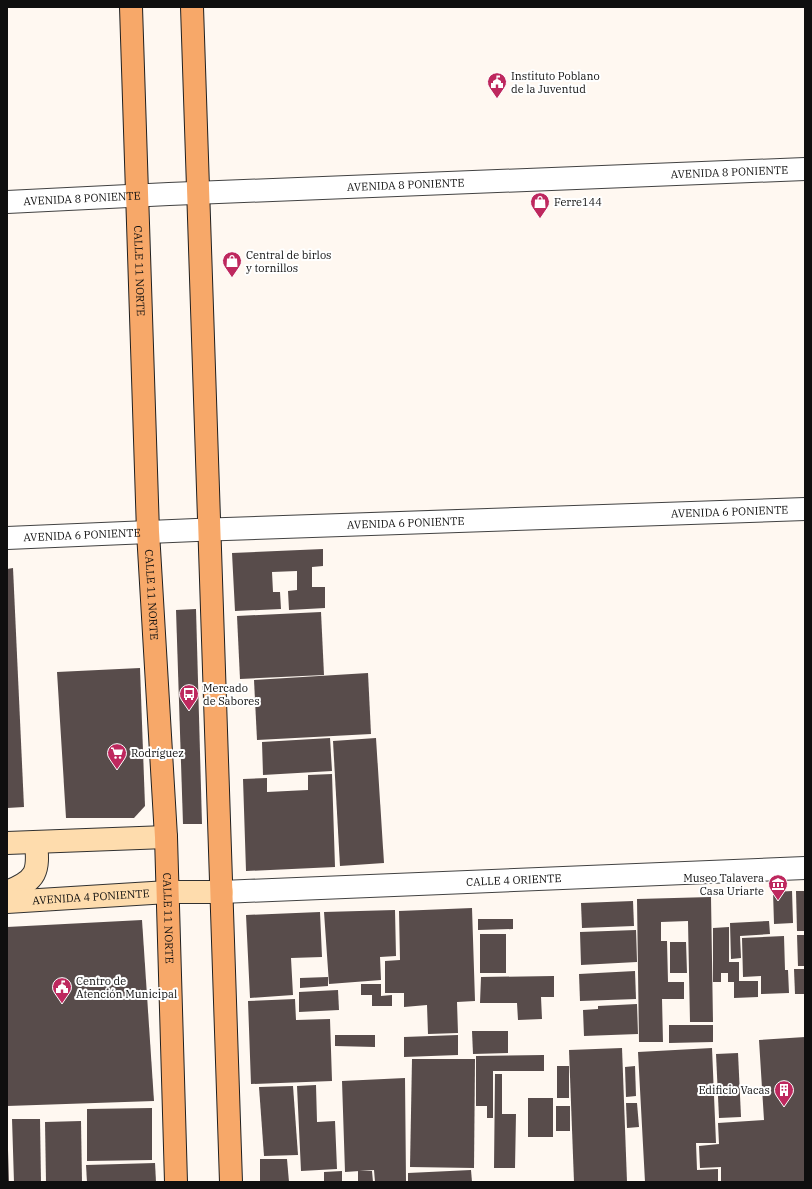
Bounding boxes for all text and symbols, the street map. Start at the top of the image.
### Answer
place label: Instituto Poblano de la Juventud [511,69,600,96]
public building icon: Instituto Poblano de la Juventud [486,71,508,99]
street label: AVENIDA 8 PONIENTE [670,163,788,181]
street label: AVENIDA 8 PONIENTE [347,175,465,194]
street label: AVENIDA 8 PONIENTE [23,188,141,208]
shop icon: Ferre144 [529,191,551,219]
place label: Ferre144 [554,195,602,209]
street label: CALLE 11 NORTE [131,225,148,317]
place label: Central de birlos y tornillos [246,248,332,275]
shop icon: Central de birlos y tornillos [221,250,243,278]
street label: AVENIDA 6 PONIENTE [671,503,788,521]
street label: AVENIDA 6 PONIENTE [347,514,465,532]
street label: AVENIDA 6 PONIENTE [23,525,141,544]
street label: CALLE 11 NORTE [142,549,161,640]
place label: Mercado de Sabores [203,681,260,708]
bus stop icon: Mercado de Sabores [178,683,200,711]
supermarket icon: Rodríguez [106,742,128,770]
place label: Rodríguez [131,746,184,760]
street label: CALLE 4 ORIENTE [466,871,562,889]
place label: Museo Talavera Casa Uriarte [683,871,764,898]
street label: CALLE 11 NORTE [160,873,177,964]
museum icon: Museo Talavera Casa Uriarte [767,873,789,901]
street label: AVENIDA 4 PONIENTE [32,886,150,907]
place label: Centro de Atención Municipal [76,974,177,1001]
public building icon: Centro de Atención Municipal [51,976,73,1004]
building icon: Edificio Vacas [773,1079,795,1107]
place label: Edificio Vacas [698,1083,770,1097]

